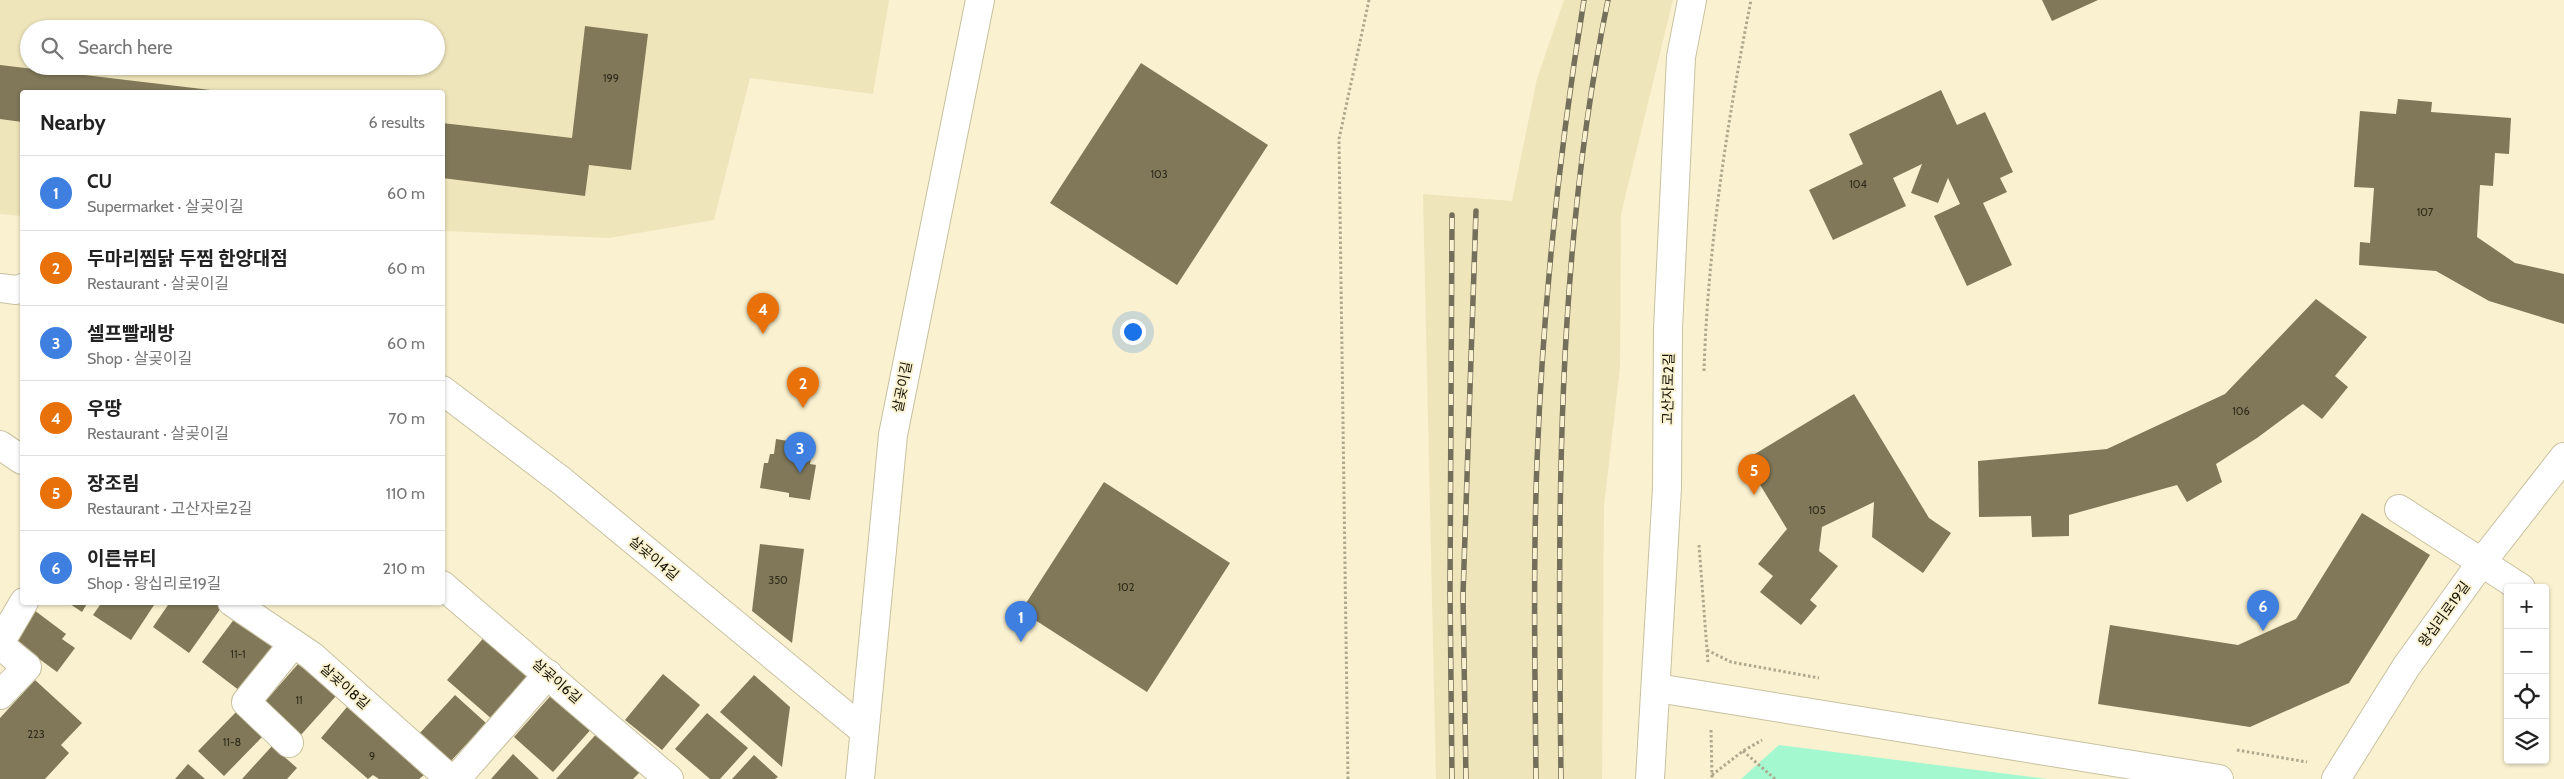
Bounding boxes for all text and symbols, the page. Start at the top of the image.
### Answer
search box [20,20,445,75]
icon: search [38,34,66,62]
text: Search here [78,36,172,59]
house number: 199 [603,71,619,85]
text: Nearby [40,110,106,135]
text: 6 results [369,113,425,132]
house number: 103 [1150,167,1168,181]
text: CU [87,170,112,193]
house number: 104 [1849,177,1867,191]
text: 1 [53,184,59,203]
text: 60 m [387,184,425,203]
text: Supermarket · 살곶이길 [87,197,244,216]
house number: 107 [2417,205,2434,219]
text: 두마리찜닭 두찜 한양대점 [87,247,288,270]
text: 2 [52,259,60,278]
text: 60 m [387,259,425,278]
text: Restaurant · 살곶이길 [87,274,229,293]
pin: 4 [747,293,779,334]
your location [1120,319,1146,345]
text: 셀프빨래방 [87,322,174,345]
text: 3 [52,334,60,353]
text: 60 m [387,334,425,353]
text: Shop · 살곶이길 [87,349,193,368]
street label: 고산자로2길 [1658,353,1678,425]
street label: 살곶이길 [888,360,916,414]
pin: 2 [787,367,819,408]
text: 우땅 [87,397,122,420]
house number: 106 [2232,404,2250,418]
text: 4 [51,409,61,428]
text: 70 m [388,409,425,428]
text: Restaurant · 살곶이길 [87,424,229,443]
pin: 3 [784,432,816,473]
pin: 5 [1738,454,1770,495]
text: 장조림 [87,472,139,495]
text: 5 [52,484,60,503]
text: 110 m [386,484,425,503]
text: Restaurant · 고산자로2길 [87,499,252,518]
house number: 105 [1808,503,1826,517]
street label: 살곶이4길 [625,532,683,584]
text: 이른뷰티 [87,547,157,570]
text: 6 [52,559,61,578]
text: 210 m [383,559,425,578]
house number: 350 [768,573,788,587]
text: Shop · 왕십리로19길 [87,574,222,593]
street label: 왕십리로19길 [2414,578,2474,650]
house number: 102 [1117,580,1135,594]
map controls [2504,584,2549,764]
button: + [2504,584,2549,629]
pin: 6 [2247,590,2279,631]
pin: 1 [1005,601,1037,642]
button: − [2504,629,2549,674]
house number: 11-1 [230,647,246,661]
street label: 살곶이6길 [529,655,585,707]
street label: 살곶이8길 [317,659,373,713]
button: locate [2504,674,2549,719]
house number: 11 [295,693,303,707]
button: layers [2504,719,2549,764]
house number: 223 [27,727,45,741]
house number: 11-8 [223,735,241,749]
house number: 9 [369,749,375,763]

